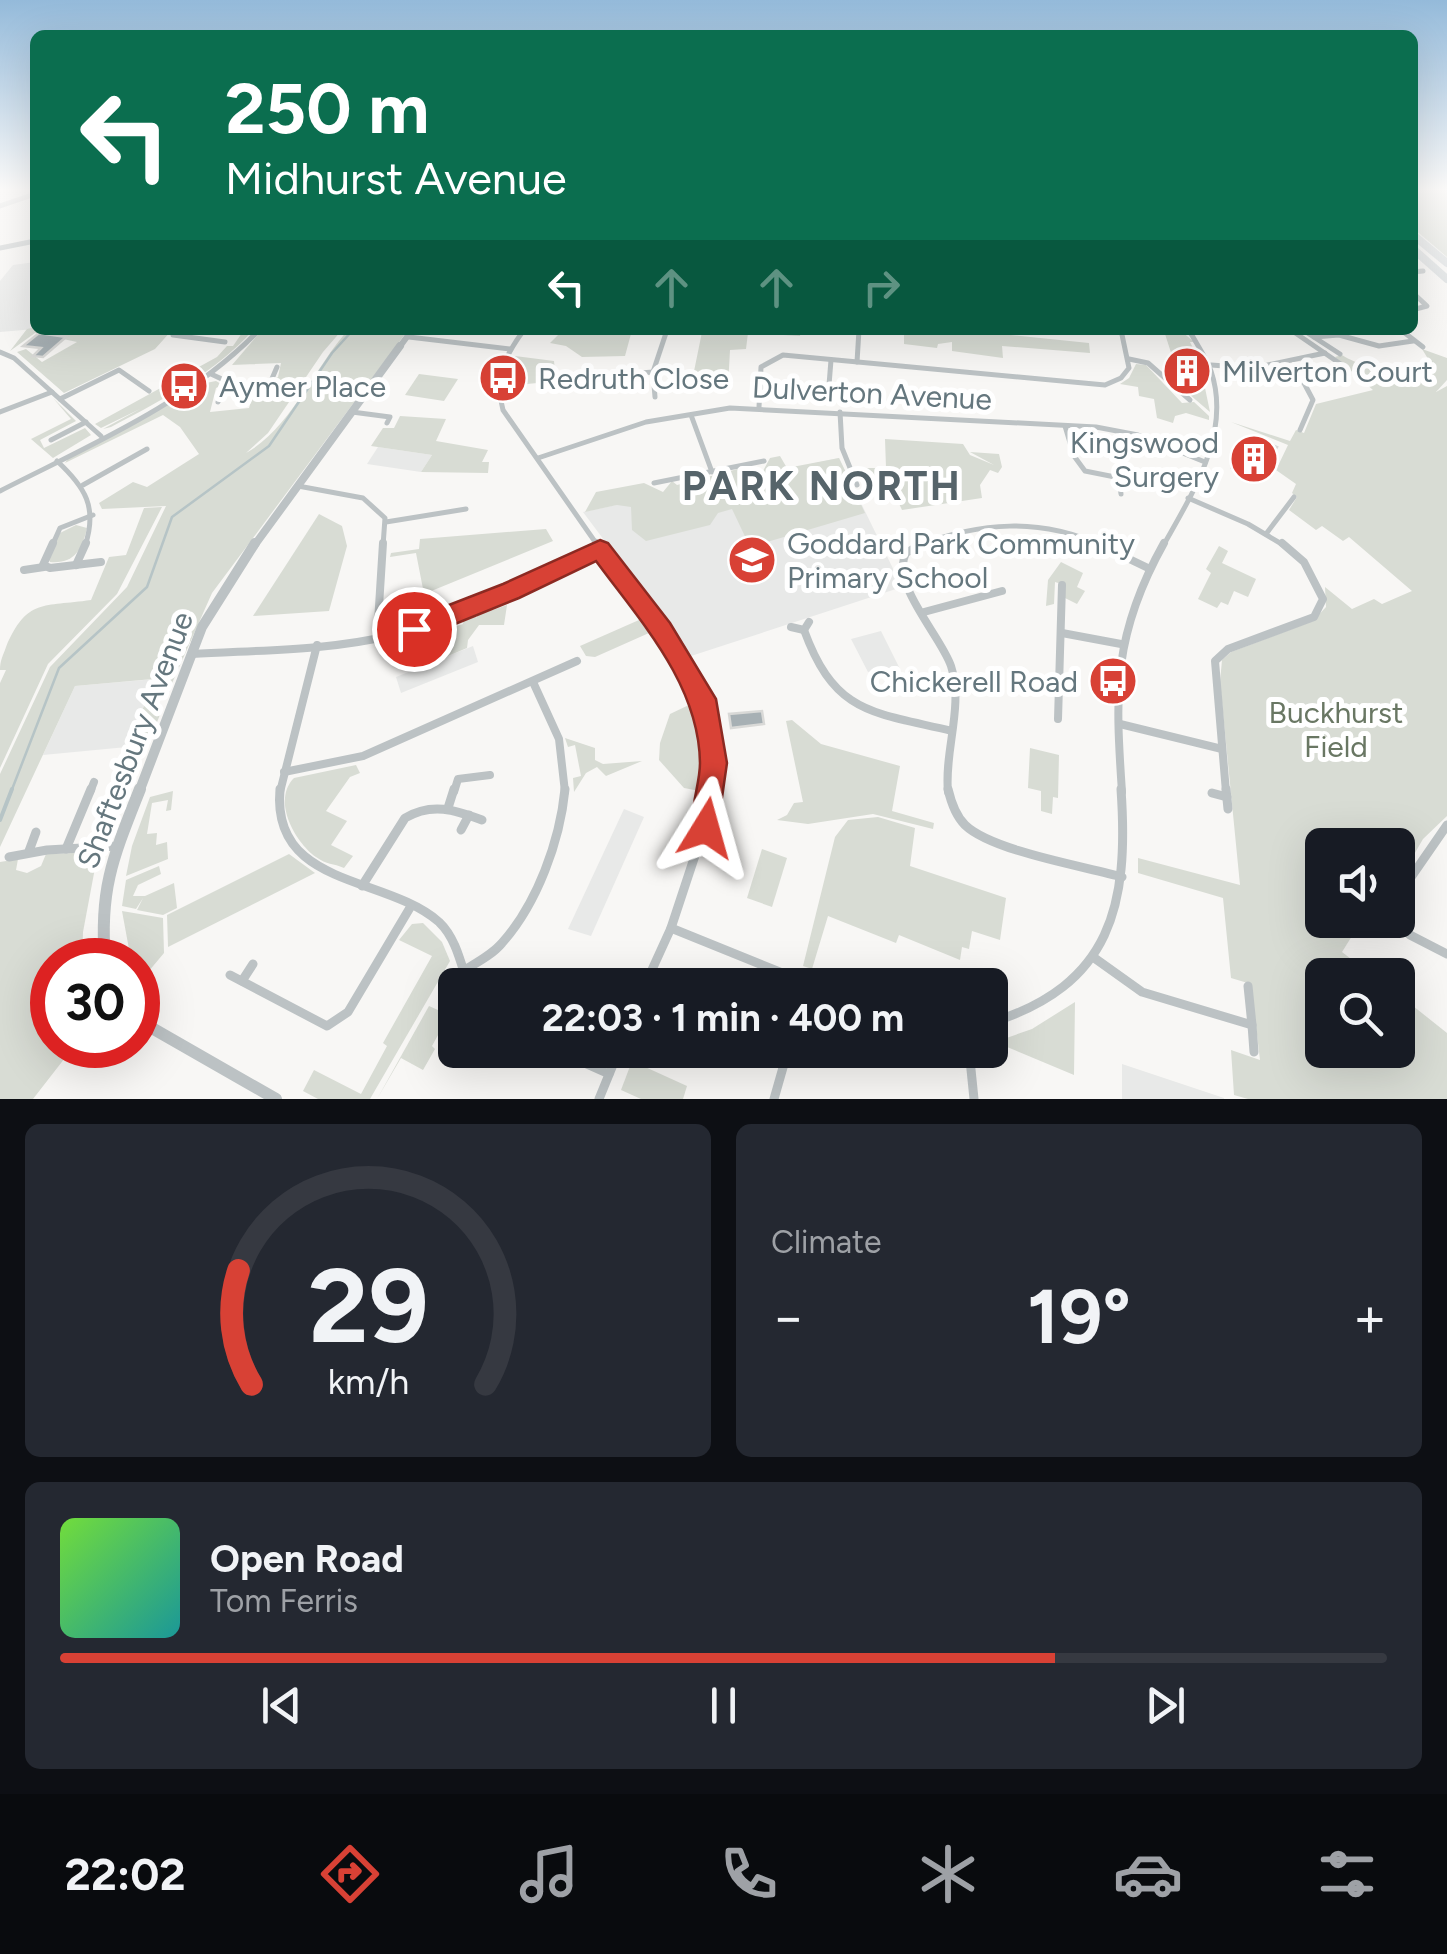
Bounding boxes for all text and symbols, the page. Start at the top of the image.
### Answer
text: 250 m [225,66,429,151]
icon: left [60,70,190,200]
text: Midhurst Avenue [225,151,567,205]
icon: left [539,260,594,315]
icon: ahead [644,260,699,315]
icon: ahead [749,260,804,315]
icon: right [854,260,909,315]
building icon: Milverton Court [1161,345,1213,397]
bus stop icon: Redruth Close [477,352,529,404]
place label: Milverton Court [1222,353,1433,390]
bus stop icon: Aymer Place [158,360,210,412]
place label: Redruth Close [538,360,729,397]
place label: Aymer Place [219,368,386,405]
street label: Dulverton Avenue [751,368,993,418]
place label: Kingswood Surgery [1070,424,1219,495]
building icon: Kingswood Surgery [1228,433,1280,485]
district label: PARK NORTH [682,462,962,510]
place label: Goddard Park Community Primary School [787,525,1135,596]
school or university icon: Goddard Park Community Primary School [726,534,778,586]
pin [372,587,457,672]
icon: arrive [387,602,442,657]
street label: Shaftesbury Avenue [69,606,201,874]
bus stop icon: Chickerell Road [1087,655,1139,707]
place label: Chickerell Road [870,663,1078,700]
park label: Buckhurst Field [1269,694,1403,765]
position arrow [654,776,758,880]
map controls [1305,828,1415,1068]
button: sound [1305,828,1415,938]
speed limit sign: 30 [30,938,160,1068]
button: search [1305,958,1415,1068]
text: 22:03 · 1 min · 400 m [542,995,904,1041]
text: Climate [771,1223,882,1261]
text: 29 [308,1243,428,1368]
text: 19° [1027,1272,1131,1362]
text: − [771,1284,805,1350]
text: + [1353,1284,1387,1350]
text: km/h [327,1360,409,1403]
text: Open Road [210,1536,404,1582]
text: Tom Ferris [210,1582,358,1620]
icon: previous [254,1678,309,1733]
icon: pause [696,1678,751,1733]
icon: next [1138,1678,1193,1733]
icon: directions [315,1839,385,1909]
icon: music [514,1839,584,1909]
icon: phone [714,1839,784,1909]
icon: climate [913,1839,983,1909]
icon: car [1113,1839,1183,1909]
icon: filters [1312,1839,1382,1909]
text: 22:02 [65,1847,186,1901]

